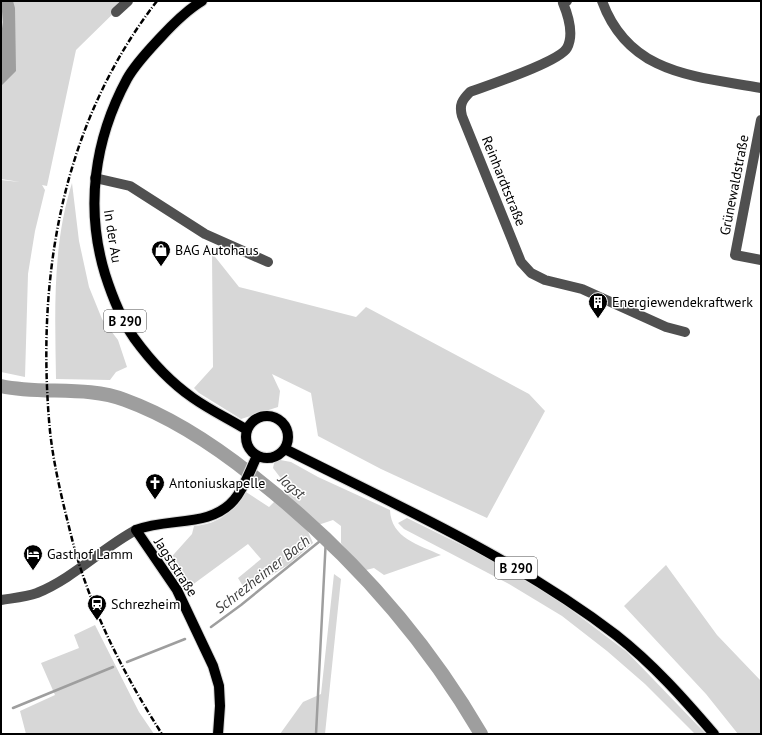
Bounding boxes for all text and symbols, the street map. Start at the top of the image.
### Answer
street label: Reinhardtstraße [478,133,530,229]
street label: Grünewaldstraße [715,133,753,237]
street label: In der Au [100,208,126,264]
shop icon: BAG Autohaus [150,239,172,267]
place label: BAG Autohaus [175,241,259,259]
building icon: Energiewendekraftwerk [587,291,609,319]
place label: Energiewendekraftwerk [612,293,753,311]
road number: B 290 [104,310,146,332]
water label: Jagst [274,468,310,504]
church icon: Antoniuskapelle [144,472,166,500]
place label: Antoniuskapelle [169,474,265,492]
water label: Schrezheimer Bach [210,531,314,617]
street label: Jagststraße [150,533,202,600]
hotel icon: Gasthof Lamm [22,543,44,571]
place label: Gasthof Lamm [47,545,133,563]
road number: B 290 [495,557,537,579]
station icon: Schrezheim [86,593,108,621]
place label: Schrezheim [111,595,180,613]

